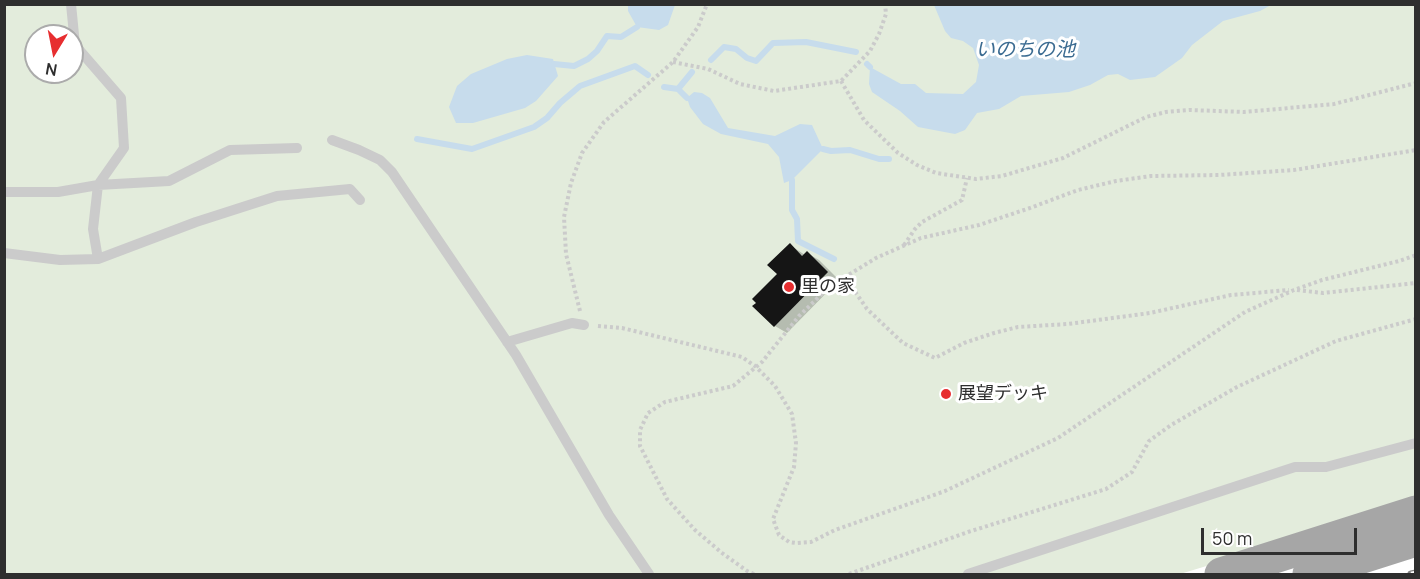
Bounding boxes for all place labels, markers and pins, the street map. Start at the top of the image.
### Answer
place label: 里の家 [801,276,855,298]
marker: 里の家 [782,280,796,294]
place label: 展望デッキ [958,383,1048,405]
marker: 展望デッキ [939,387,953,401]

